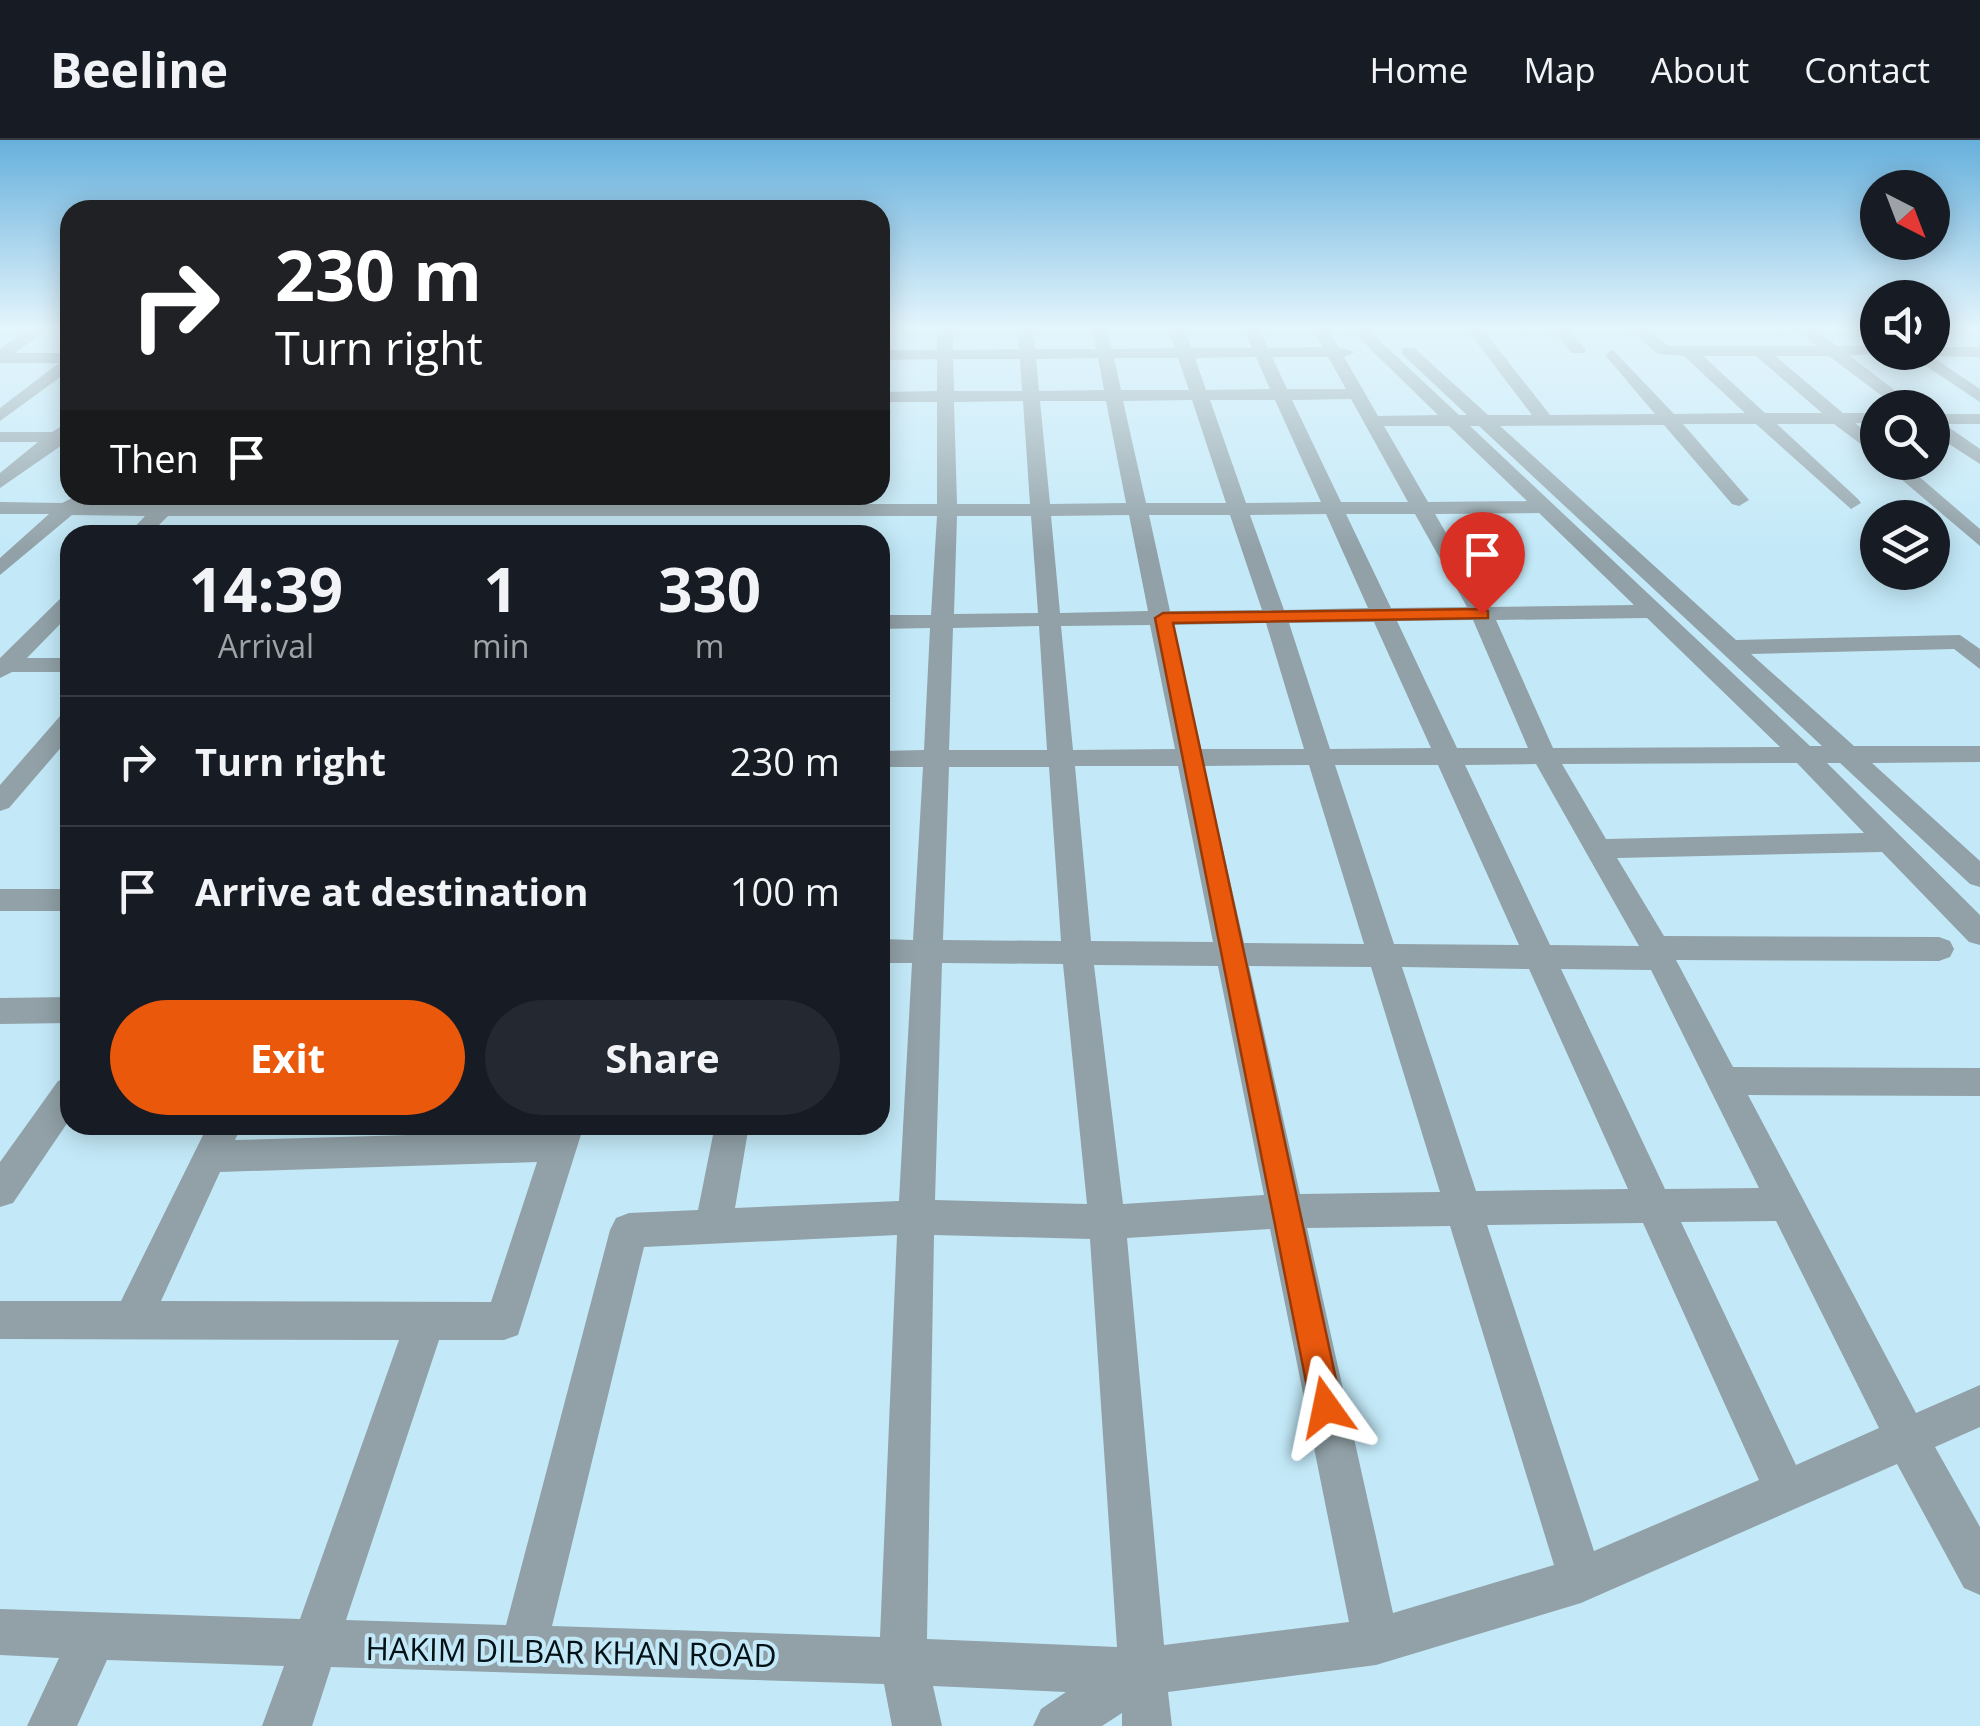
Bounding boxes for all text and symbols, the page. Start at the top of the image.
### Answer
text: Beeline [50,37,228,102]
text: Home [1369,46,1468,93]
text: Map [1523,46,1596,93]
text: About [1651,46,1749,93]
text: Contact [1804,46,1930,93]
north arrow [1860,170,1950,260]
map controls [1860,170,1950,590]
text: 230 m [275,226,482,322]
icon: right [110,240,240,370]
button: sound [1860,280,1950,370]
text: Turn right [275,317,483,378]
button: search [1860,390,1950,480]
icon: arrive [219,430,274,485]
text: Then [110,432,199,484]
button: layers [1860,500,1950,590]
pin [1440,512,1525,615]
icon: arrive [1455,527,1510,582]
text: 14:39 [189,548,343,630]
text: 1 [484,548,518,630]
text: 330 [658,548,761,630]
text: Arrival [218,624,314,667]
text: min [472,624,529,667]
text: m [695,624,724,667]
icon: right [110,734,165,789]
text: Turn right [195,735,386,787]
text: 230 m [730,735,840,787]
icon: arrive [110,864,165,919]
text: Arrive at destination [195,865,589,917]
text: 100 m [730,865,840,917]
button: Exit [110,1000,465,1115]
button: Share [485,1000,840,1115]
position arrow [1274,1355,1378,1459]
street label: HAKIM DILBAR KHAN ROAD [365,1626,777,1676]

